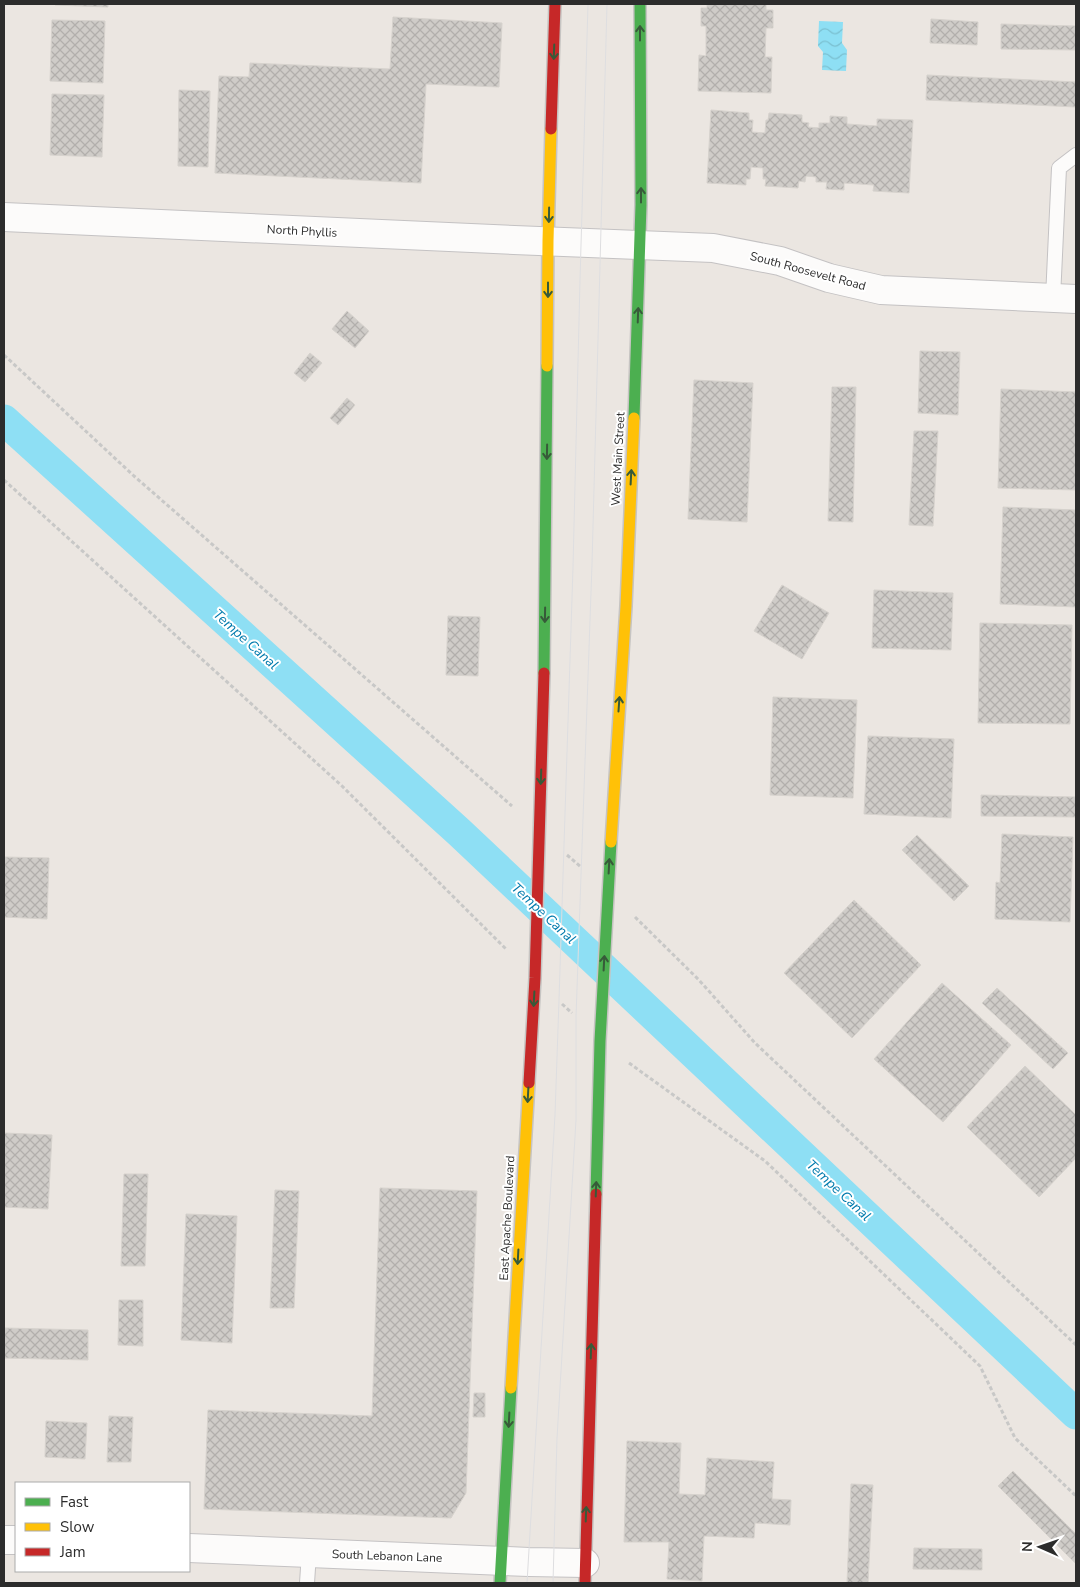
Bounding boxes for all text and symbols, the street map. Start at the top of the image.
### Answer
one-way arrow [635,25,645,41]
one-way arrow [549,44,558,60]
one-way arrow [636,187,646,204]
one-way arrow [544,206,554,223]
street label: North Phyllis [266,221,338,241]
street label: South Roosevelt Road [748,248,868,294]
one-way arrow [543,281,553,297]
one-way arrow [634,307,643,323]
street label: West Main Street [608,411,628,506]
one-way arrow [542,444,552,460]
one-way arrow [626,470,635,486]
water label: Tempe Canal [209,605,283,674]
one-way arrow [540,606,550,622]
one-way arrow [615,696,624,712]
one-way arrow [536,769,545,785]
one-way arrow [605,859,614,875]
water label: Tempe Canal [507,878,580,948]
one-way arrow [599,955,608,971]
one-way arrow [529,991,538,1007]
one-way arrow [524,1087,533,1103]
street label: East Apache Boulevard [496,1155,518,1281]
water label: Tempe Canal [802,1155,875,1225]
one-way arrow [591,1181,600,1197]
one-way arrow [514,1249,523,1265]
one-way arrow [586,1344,596,1360]
one-way arrow [504,1411,513,1427]
legend [15,1482,190,1572]
text: Fast [60,1492,89,1512]
one-way arrow [582,1506,591,1522]
text: Slow [60,1517,95,1537]
north arrow [1015,1522,1065,1572]
text: N [1018,1541,1037,1552]
text: Jam [59,1542,86,1562]
street label: South Lebanon Lane [331,1546,443,1566]

